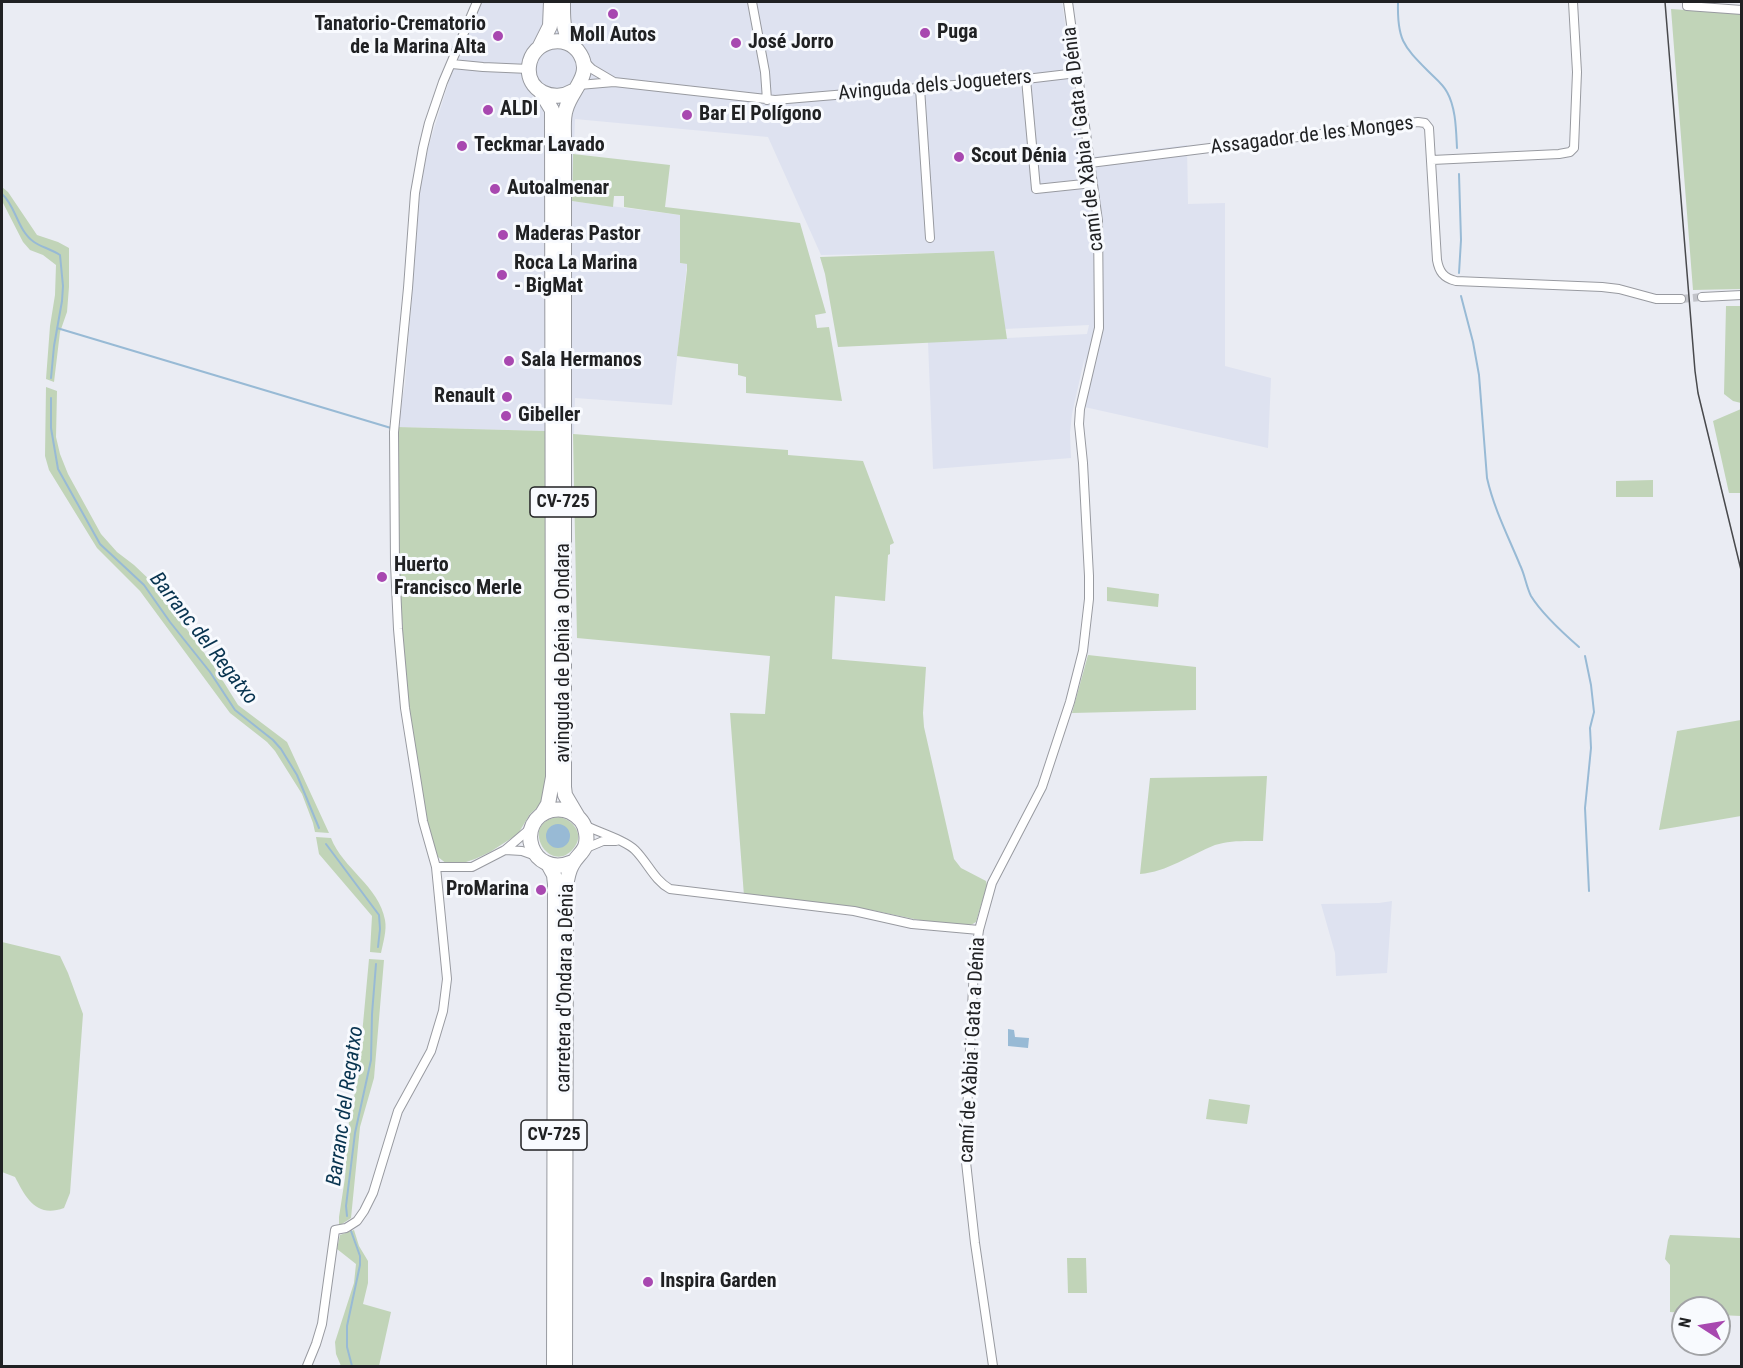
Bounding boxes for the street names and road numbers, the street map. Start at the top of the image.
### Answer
street label: camí de Xàbia i Gata a Dénia [1058,25,1110,253]
street label: Avinguda dels Jogueters [837,66,1033,106]
street label: Assagador de les Monges [1209,112,1415,160]
road number: CV-725 [530,487,596,517]
street label: avinguda de Dénia a Ondara [552,543,576,763]
street label: carretera d'Ondara a Dénia [552,883,580,1093]
street label: camí de Xàbia i Gata a Dénia [955,937,991,1163]
road number: CV-725 [521,1120,587,1150]

